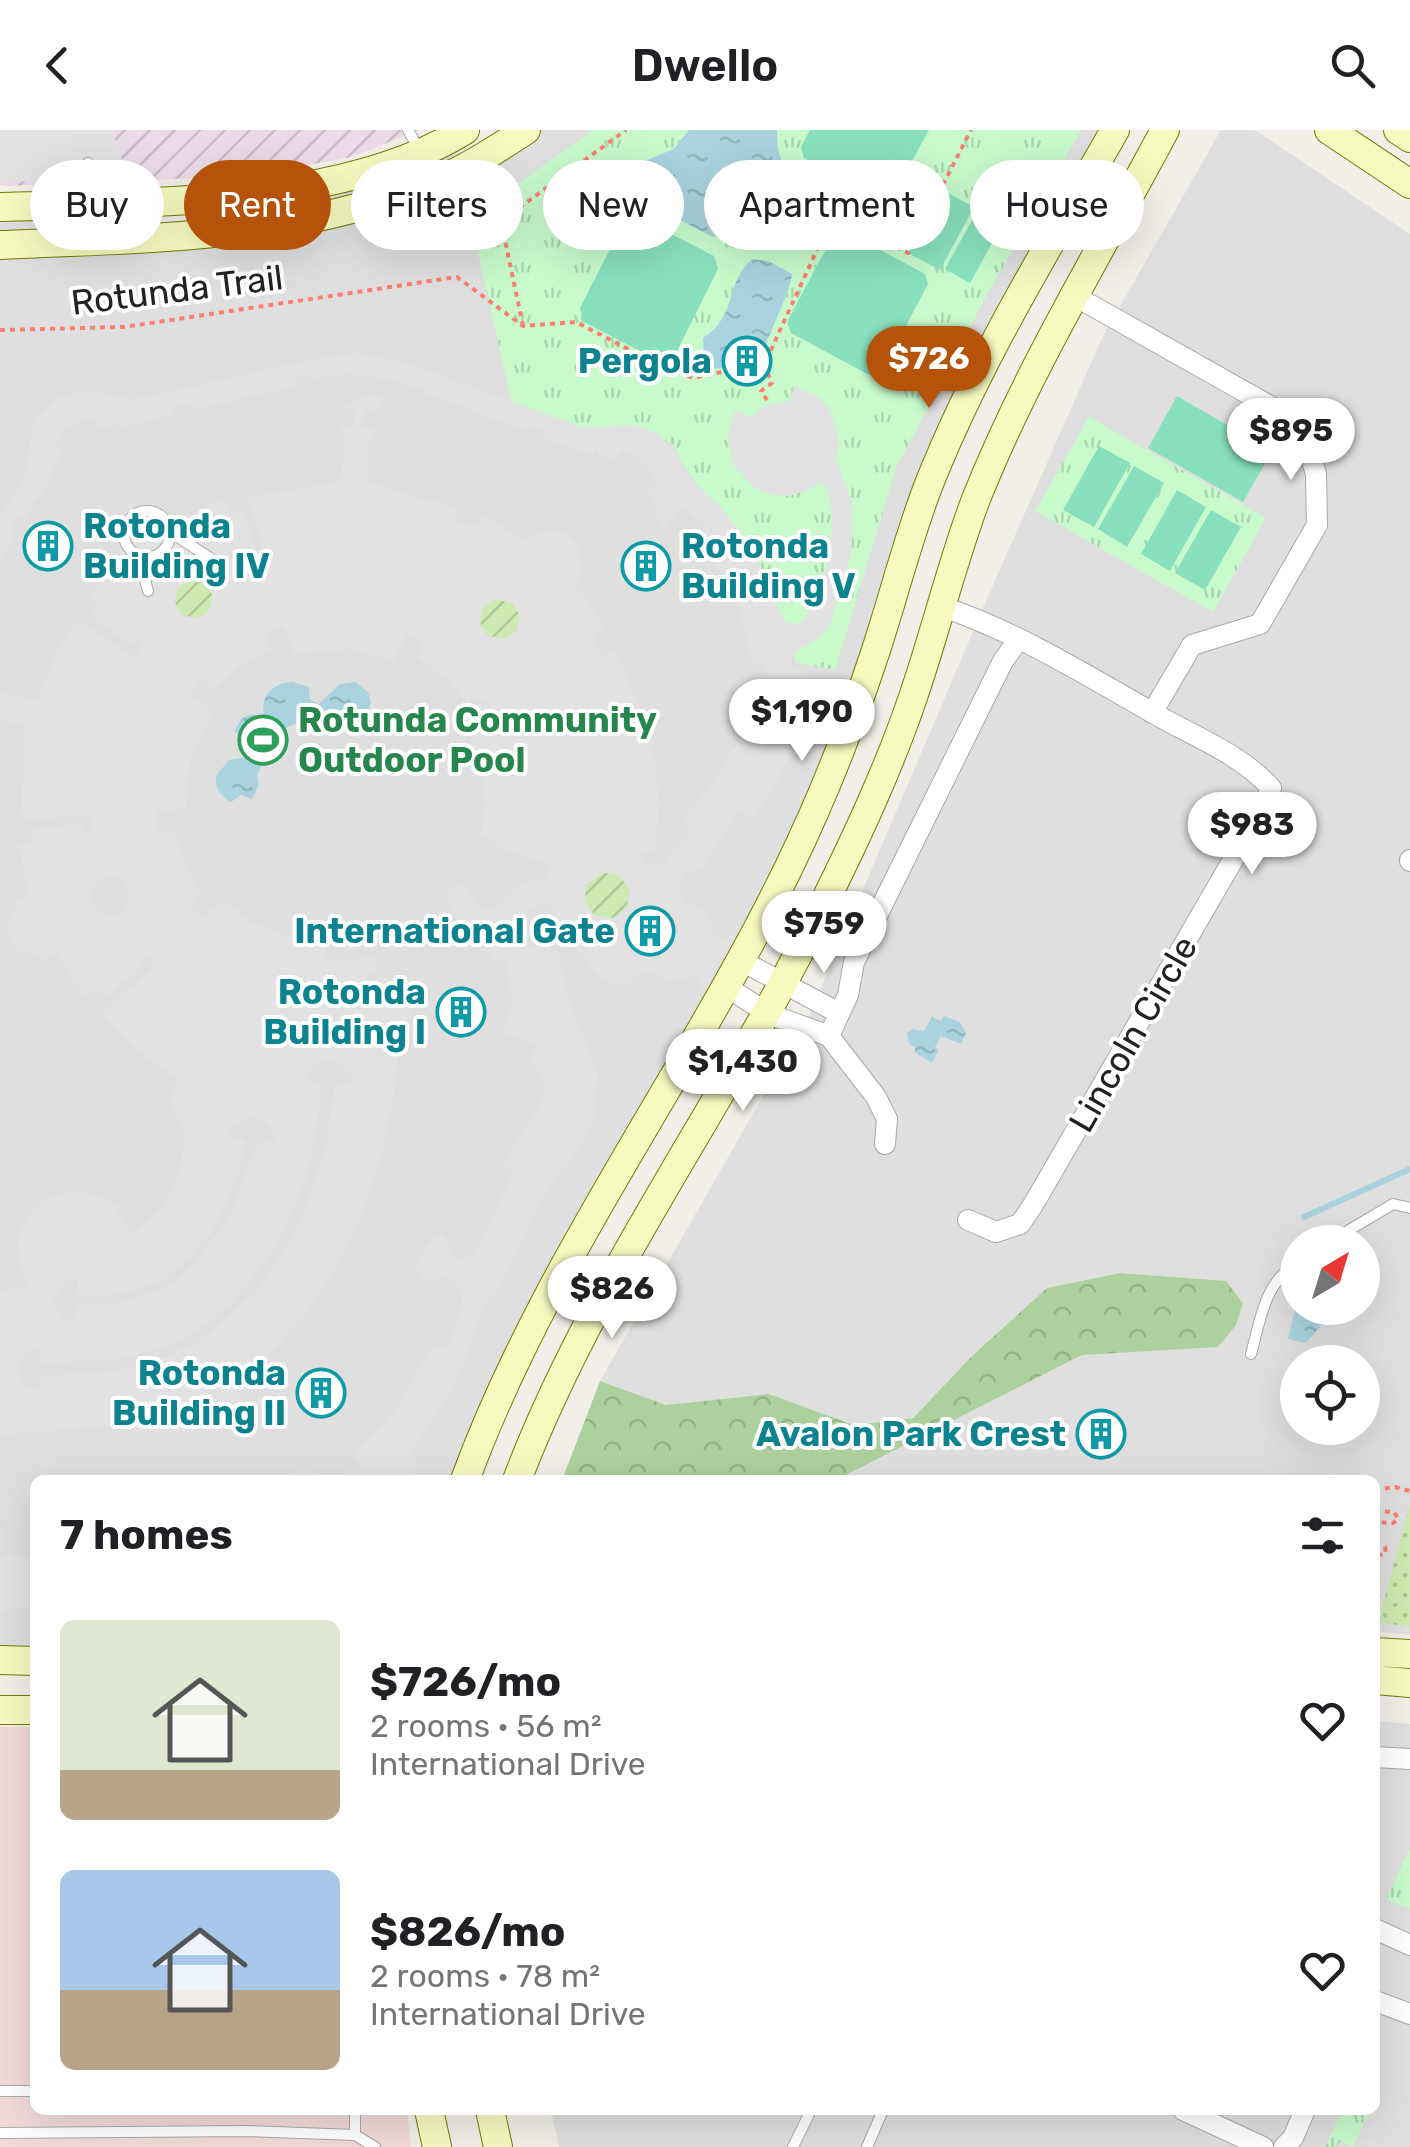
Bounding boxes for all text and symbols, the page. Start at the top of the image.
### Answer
icon: back [30,38,85,93]
icon: search [1325,38,1380,93]
text: Dwello [632,39,778,92]
chip: Buy [30,160,164,250]
chip: Rent [184,160,331,250]
chip: Filters [351,160,523,250]
chip: New [543,160,684,250]
chip: Apartment [704,160,950,250]
chip: House [970,160,1144,250]
street label: Rotunda Trail [69,256,285,324]
pin: $726 [870,326,988,411]
building icon: Pergola [721,335,773,387]
text: $726 [888,339,970,377]
place label: Pergola [578,340,712,382]
pin: $895 [1232,398,1350,483]
text: $895 [1249,411,1333,449]
place label: Rotonda Building IV [83,505,270,587]
building icon: Rotonda Building IV [22,520,74,572]
place label: Rotonda Building V [681,525,856,607]
building icon: Rotonda Building V [620,540,672,592]
pin: $1,190 [721,679,883,764]
text: $1,190 [751,692,853,730]
place label: Rotunda Community Outdoor Pool [298,699,657,781]
sports icon: Rotunda Community Outdoor Pool [237,714,289,766]
pin: $983 [1193,792,1311,877]
text: $983 [1210,805,1294,843]
pin: $759 [765,891,883,976]
text: $759 [784,904,864,942]
building icon: International Gate [624,905,676,957]
place label: International Gate [294,910,615,952]
street label: Lincoln Circle [1060,929,1206,1139]
place label: Rotonda Building I [263,971,426,1053]
building icon: Rotonda Building I [435,986,487,1038]
pin: $1,430 [662,1029,824,1114]
text: $1,430 [688,1042,798,1080]
north arrow [1280,1225,1380,1325]
map controls [1280,1225,1380,1445]
pin: $826 [553,1256,671,1341]
text: $826 [570,1269,654,1307]
button: locate [1280,1345,1380,1445]
place label: Rotonda Building II [112,1352,286,1434]
building icon: Rotonda Building II [295,1367,347,1419]
building icon: Avalon Park Crest [1075,1408,1127,1460]
place label: Avalon Park Crest [756,1413,1066,1455]
icon: filters [1295,1508,1350,1563]
text: 7 homes [60,1510,233,1560]
text: $726/mo [370,1657,561,1707]
icon: home [140,1660,260,1780]
icon: heart [1295,1693,1350,1748]
text: 2 rooms · 56 m² [370,1707,602,1745]
text: International Drive [370,1745,646,1783]
text: $826/mo [370,1907,565,1957]
icon: home [140,1910,260,2030]
icon: heart [1295,1943,1350,1998]
text: 2 rooms · 78 m² [370,1957,600,1995]
text: International Drive [370,1995,646,2033]

